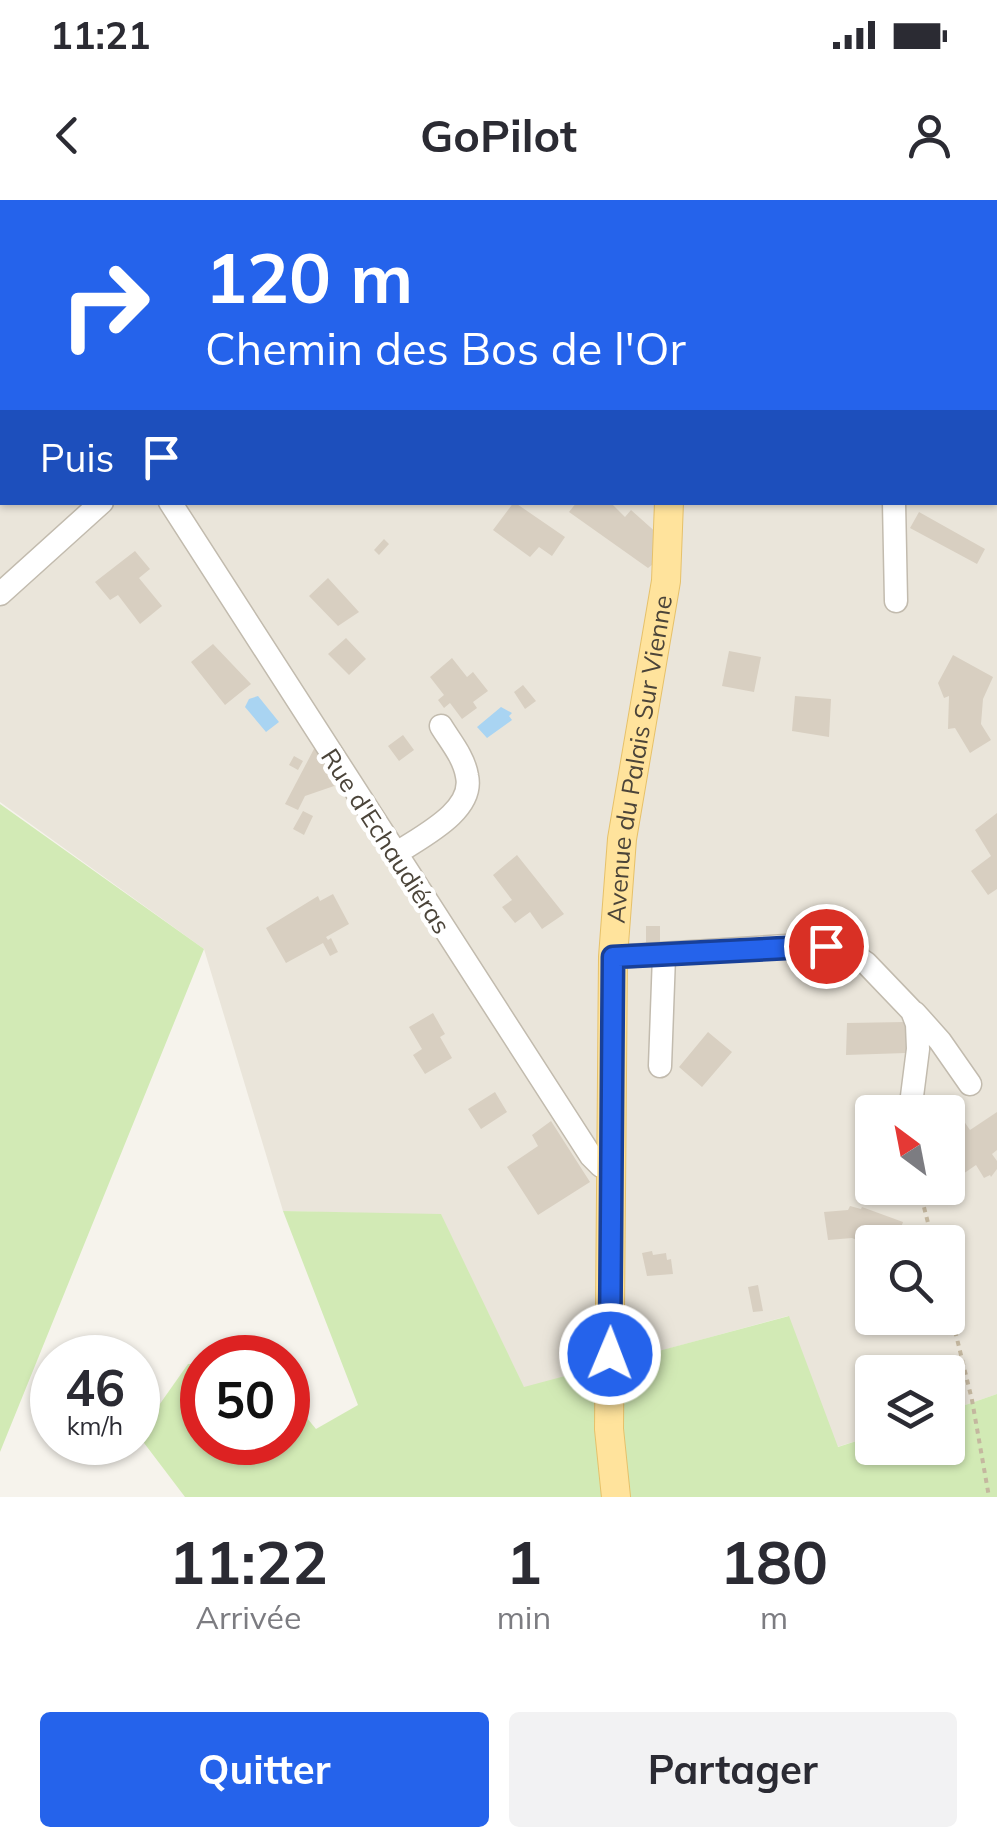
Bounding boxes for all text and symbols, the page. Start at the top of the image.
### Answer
text: 11:21 [50,11,151,59]
text: GoPilot [420,107,577,163]
icon: back [40,108,95,163]
icon: person [902,108,957,163]
text: 120 m [205,233,413,321]
icon: right [40,240,170,370]
text: Chemin des Bos de l'Or [205,320,686,376]
icon: arrive [134,430,189,485]
text: Puis [40,434,114,482]
street label: Avenue du Palais Sur Vienne [600,593,678,924]
street label: Rue d'Echaudiéras [315,742,458,939]
pin [784,904,869,989]
icon: arrive [799,919,854,974]
north arrow [855,1095,965,1205]
map controls [855,1095,965,1465]
button: search [855,1225,965,1335]
position arrow [558,1302,662,1406]
speed limit sign: 50 [180,1335,310,1465]
button: layers [855,1355,965,1465]
text: 46 [65,1356,125,1419]
text: km/h [67,1410,123,1441]
text: 11:22 [169,1524,328,1599]
text: 1 [506,1524,542,1599]
text: 180 [720,1524,828,1599]
text: Arrivée [195,1597,301,1637]
text: min [497,1597,551,1637]
text: m [760,1597,788,1637]
button: Quitter [40,1712,489,1827]
button: Partager [509,1712,957,1827]

